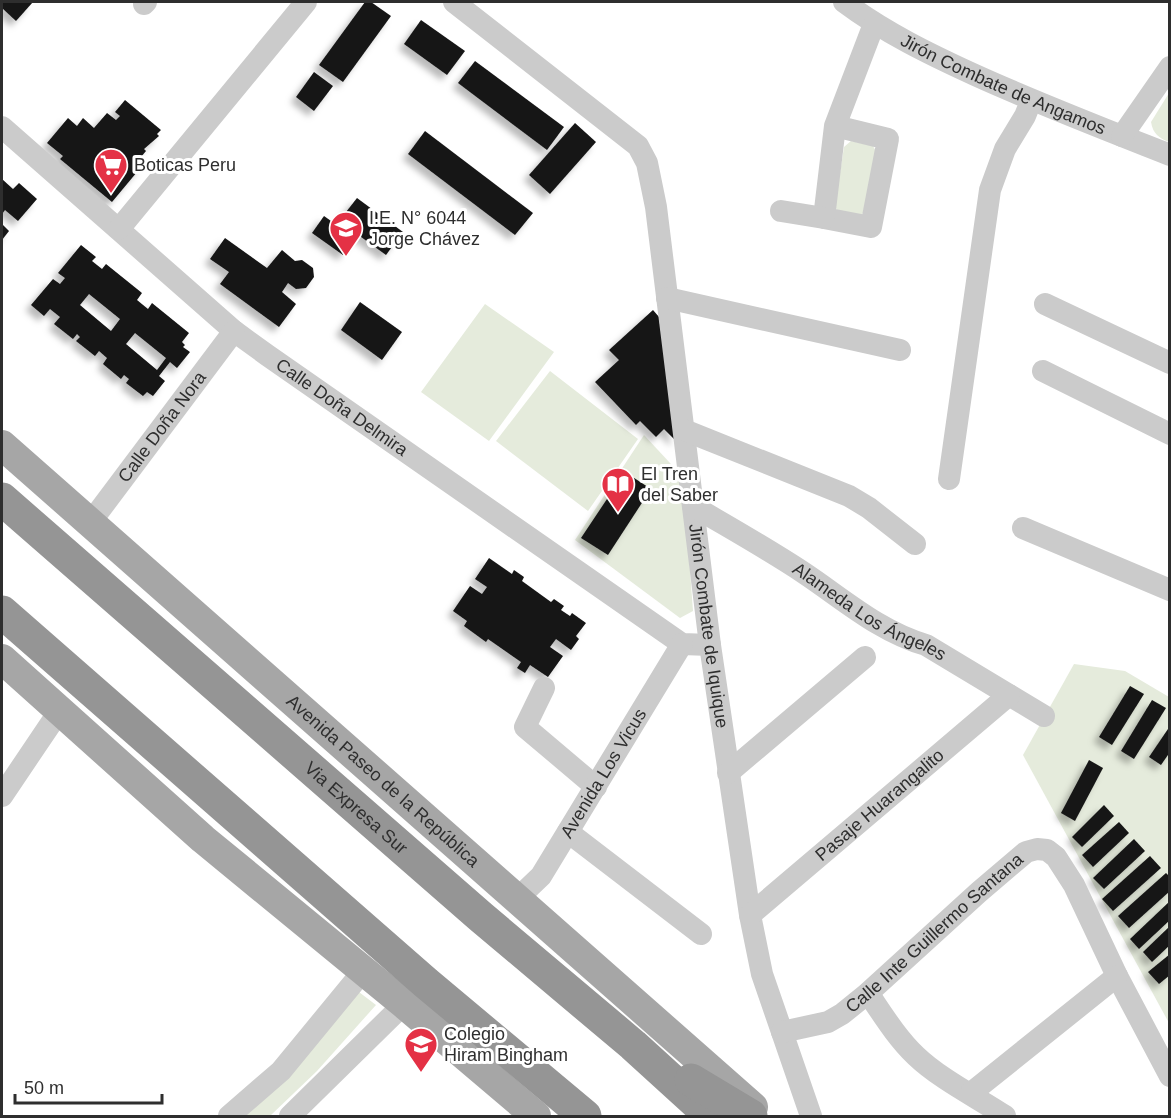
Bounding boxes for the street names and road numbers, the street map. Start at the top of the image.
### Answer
street label: Jirón Combate de Angamos [897,30,1109,139]
street label: Calle Doña Delmira [272,354,412,461]
street label: Calle Doña Nora [114,367,211,486]
street label: Jirón Combate de Iquique [685,522,732,730]
street label: Alameda Los Ángeles [789,558,950,665]
street label: Avenida Paseo de la República [283,691,484,872]
street label: Avenida Los Vicus [557,705,650,842]
street label: Pasaje Huarangalito [811,745,948,865]
street label: Via Expresa Sur [301,758,412,858]
street label: Calle Inte Guillermo Santana [842,848,1028,1017]

